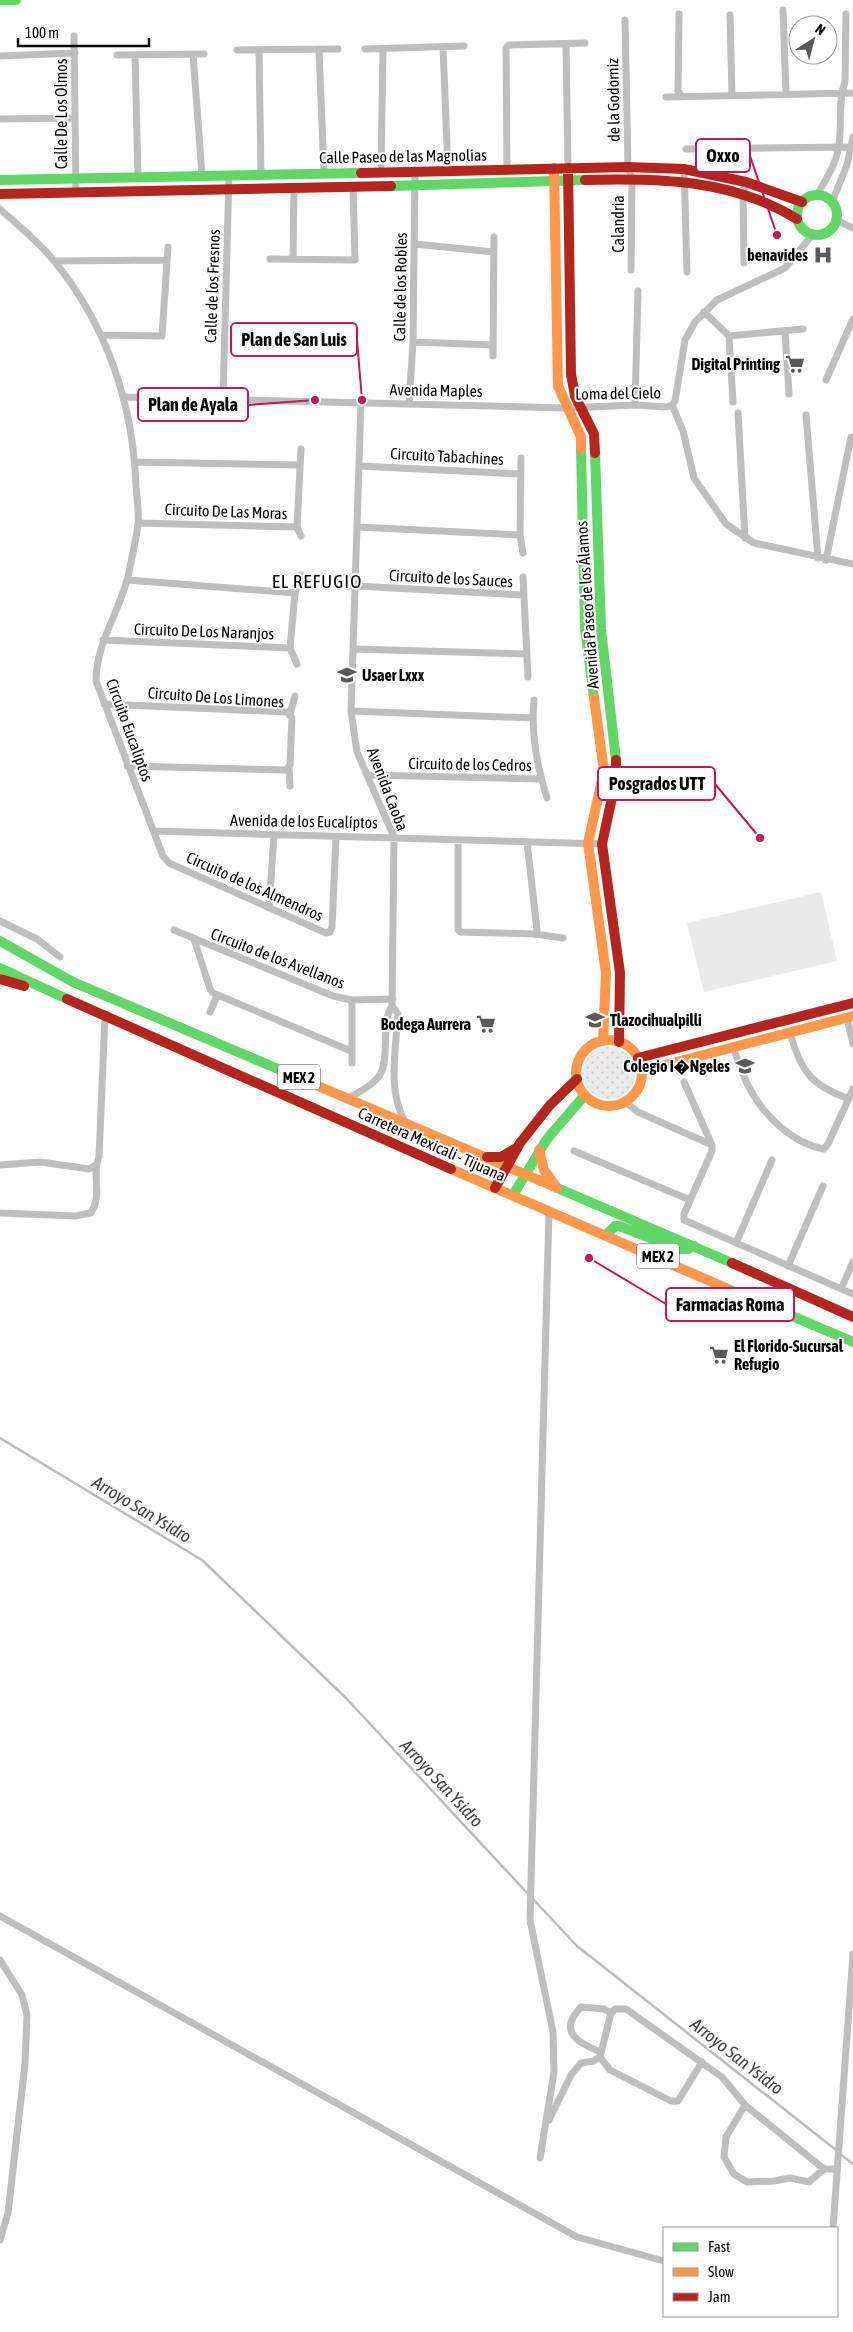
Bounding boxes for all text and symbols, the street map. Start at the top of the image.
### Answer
scale bar [18,15,149,47]
north arrow [788,15,838,65]
text: N [813,21,829,38]
text: 100 m [25,24,59,41]
street label: Calle De Los Olmos [52,58,70,169]
street label: de la Godorniz [603,58,623,142]
callout: Oxxo [696,139,750,172]
text: Oxxo [706,145,740,166]
street label: Calle Paseo de las Magnolias [319,146,487,167]
street label: Calandria [609,195,627,253]
street label: Calle de los Fresnos [201,229,223,343]
street label: Calle de los Robles [390,232,410,342]
hospital icon: benavides [812,244,834,266]
place label: benavides [747,246,808,264]
callout: Plan de San Luis [231,323,357,356]
text: Plan de San Luis [241,329,347,350]
supermarket icon: Digital Printing [784,353,806,375]
place label: Digital Printing [691,355,780,373]
street label: Avenida Maples [389,380,483,401]
street label: Loma del Cielo [575,383,661,403]
callout: Plan de Ayala [138,388,248,421]
text: Plan de Ayala [148,394,238,415]
street label: Circuito Tabachines [390,444,504,468]
street label: Circuito De Las Moras [164,500,288,522]
street label: Avenida Paseo de los Álamos [572,520,602,690]
street label: Circuito de los Sauces [388,566,514,590]
district label: EL REFUGIO [272,570,362,592]
street label: Circuito De Los Naranjos [133,620,275,643]
school or university icon: Usaer Lxxx [336,664,358,686]
place label: Usaer Lxxx [362,666,425,684]
street label: Circuito Eucaliptos [102,676,157,785]
street label: Circuito De Los Limones [147,683,285,711]
street label: Avenida Caoba [364,745,412,833]
street label: Circuito de los Cedros [408,754,532,774]
callout: Posgrados UTT [598,767,715,800]
text: Posgrados UTT [609,773,705,794]
street label: Avenida de los Eucalíptos [230,811,378,832]
street label: Circuito de los Almendros [184,848,326,924]
street label: Circuito de los Avellanos [209,924,348,992]
school or university icon: Tlazocihualpilli [584,1009,606,1031]
place label: Tlazocihualpilli [610,1011,702,1029]
supermarket icon: Bodega Aurrera [475,1013,497,1035]
place label: Bodega Aurrera [381,1015,471,1033]
school or university icon: Colegio I�Ngeles [734,1055,756,1077]
place label: Colegio I�Ngeles [623,1057,730,1075]
road number: MEX 2 [278,1064,320,1090]
street label: Carretera Mexicali - Tijuana [355,1103,508,1186]
road number: MEX 2 [637,1244,679,1268]
callout: Farmacias Roma [666,1288,794,1321]
text: Farmacias Roma [676,1294,784,1315]
place label: El Florido-Sucursal Refugio [734,1337,844,1373]
supermarket icon: El Florido-Sucursal Refugio [708,1344,730,1366]
water label: Arroyo San Ysidro [88,1471,195,1547]
water label: Arroyo San Ysidro [396,1734,488,1831]
water label: Arroyo San Ysidro [686,2013,788,2099]
legend [663,2227,838,2317]
text: Fast [708,2238,730,2255]
text: Slow [708,2263,734,2280]
text: Jam [708,2288,731,2305]

